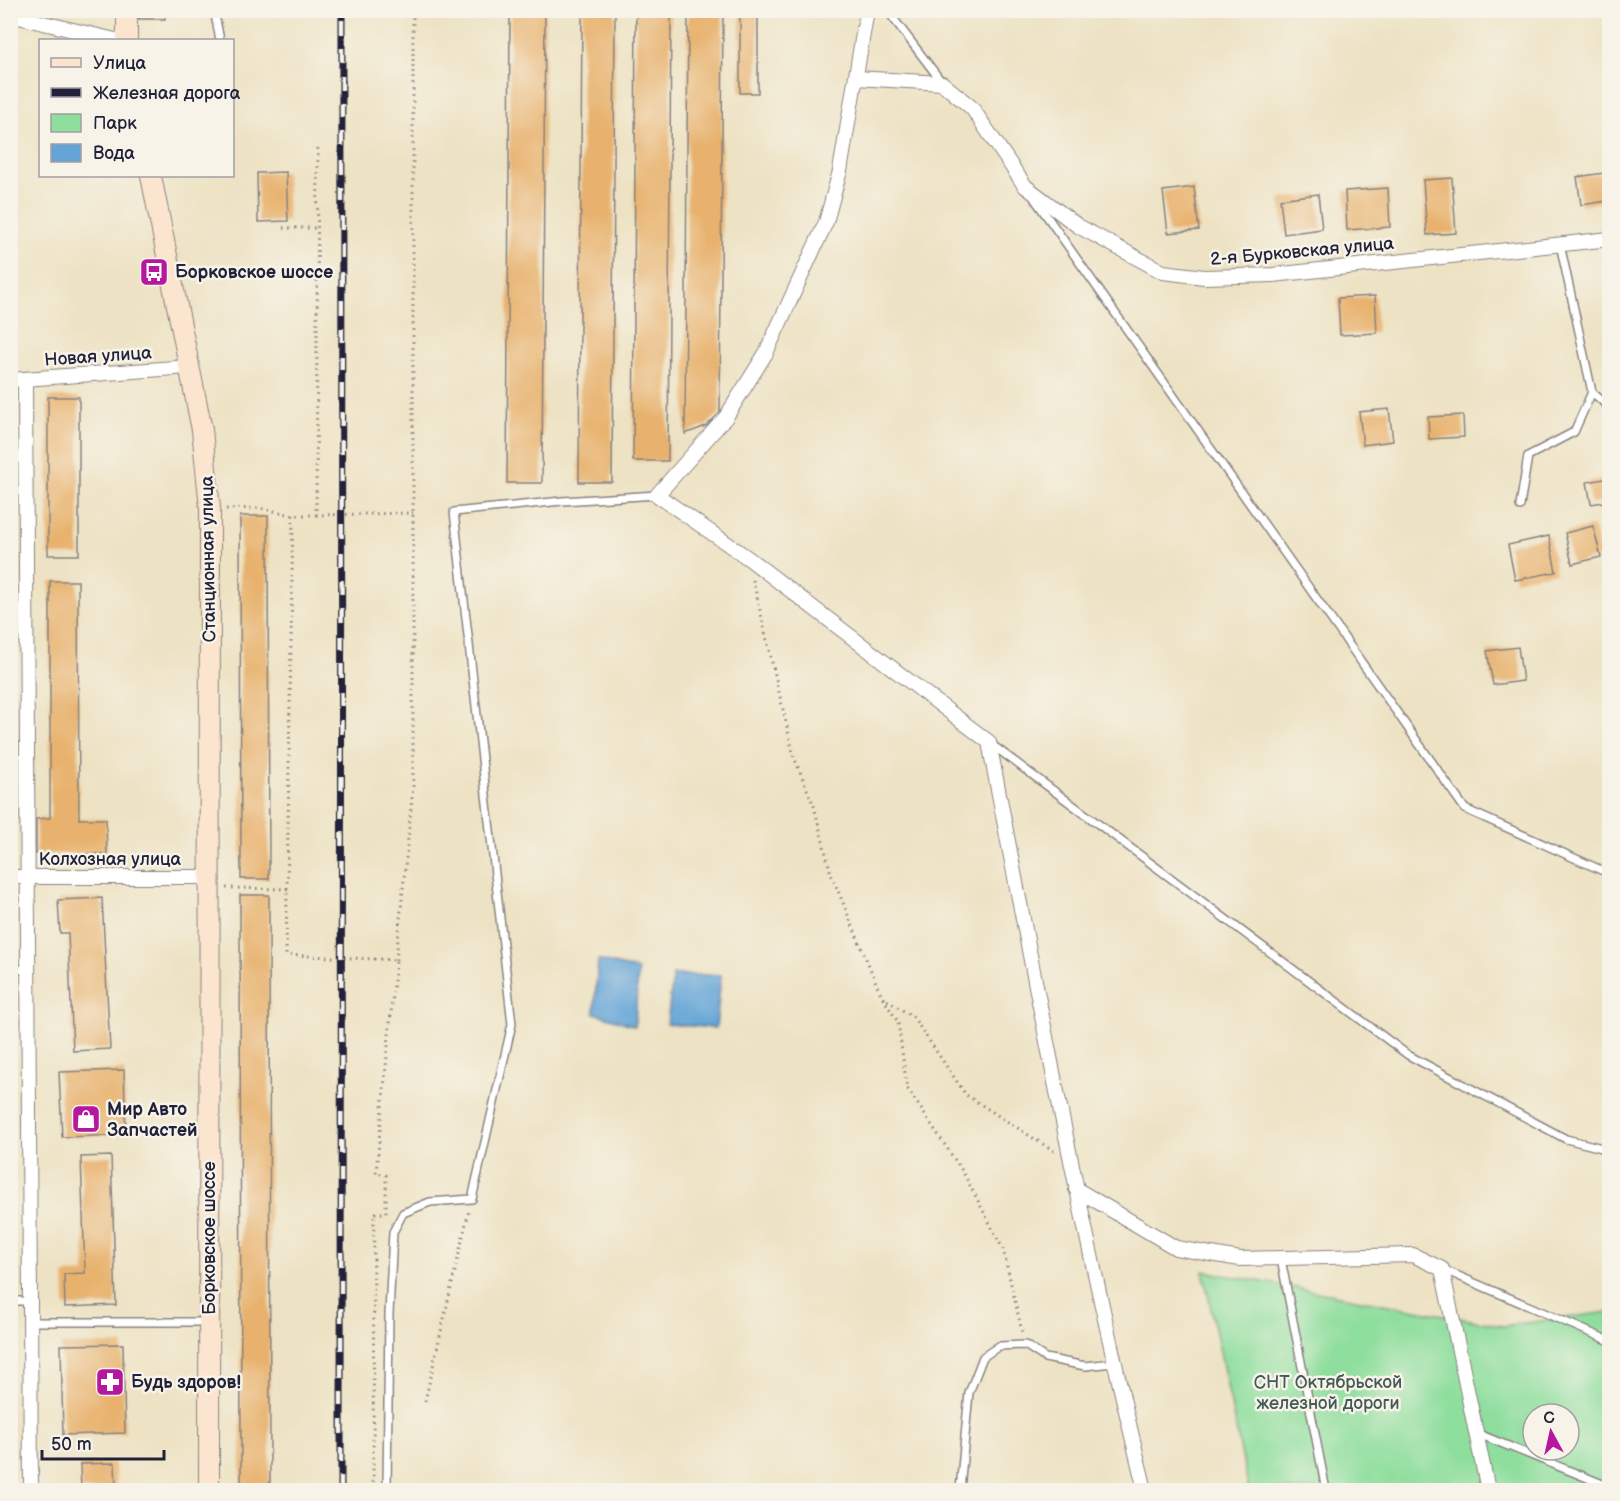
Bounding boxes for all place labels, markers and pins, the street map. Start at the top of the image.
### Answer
bus stop icon: Борковское шоссе [138,256,170,288]
place label: Борковское шоссе [175,262,333,283]
place label: Мир Авто Запчастей [107,1099,197,1141]
shop icon: Мир Авто Запчастей [70,1103,102,1135]
pharmacy icon: Будь здоров! [94,1366,126,1398]
place label: Будь здоров! [131,1372,241,1393]

